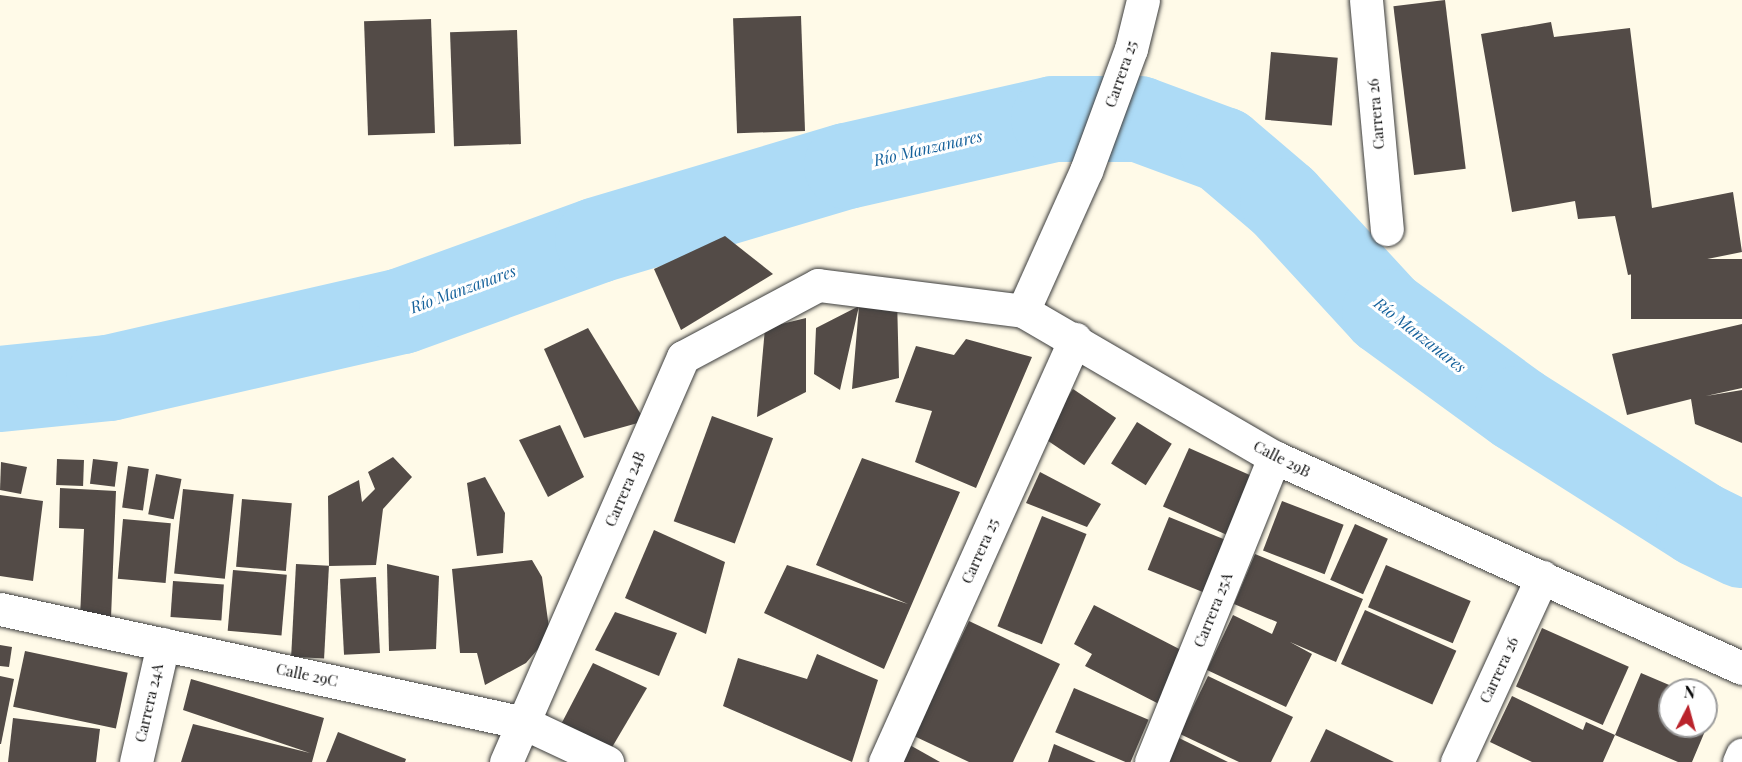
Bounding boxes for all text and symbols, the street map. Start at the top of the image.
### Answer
street label: Carrera 25 [1101,38,1141,110]
street label: Carrera 26 [1364,78,1388,150]
water label: Río Manzanares [872,126,984,170]
water label: Río Manzanares [408,261,518,317]
water label: Río Manzanares [1370,293,1470,377]
street label: Calle 29B [1250,437,1314,481]
street label: Carrera 24B [601,449,649,529]
street label: Carrera 25 [958,515,1002,587]
street label: Carrera 25A [1190,570,1236,650]
street label: Carrera 26 [1476,634,1522,706]
street label: Calle 29C [274,660,340,690]
street label: Carrera 24A [131,662,167,744]
north arrow [1658,678,1718,738]
text: N [1683,681,1697,703]

